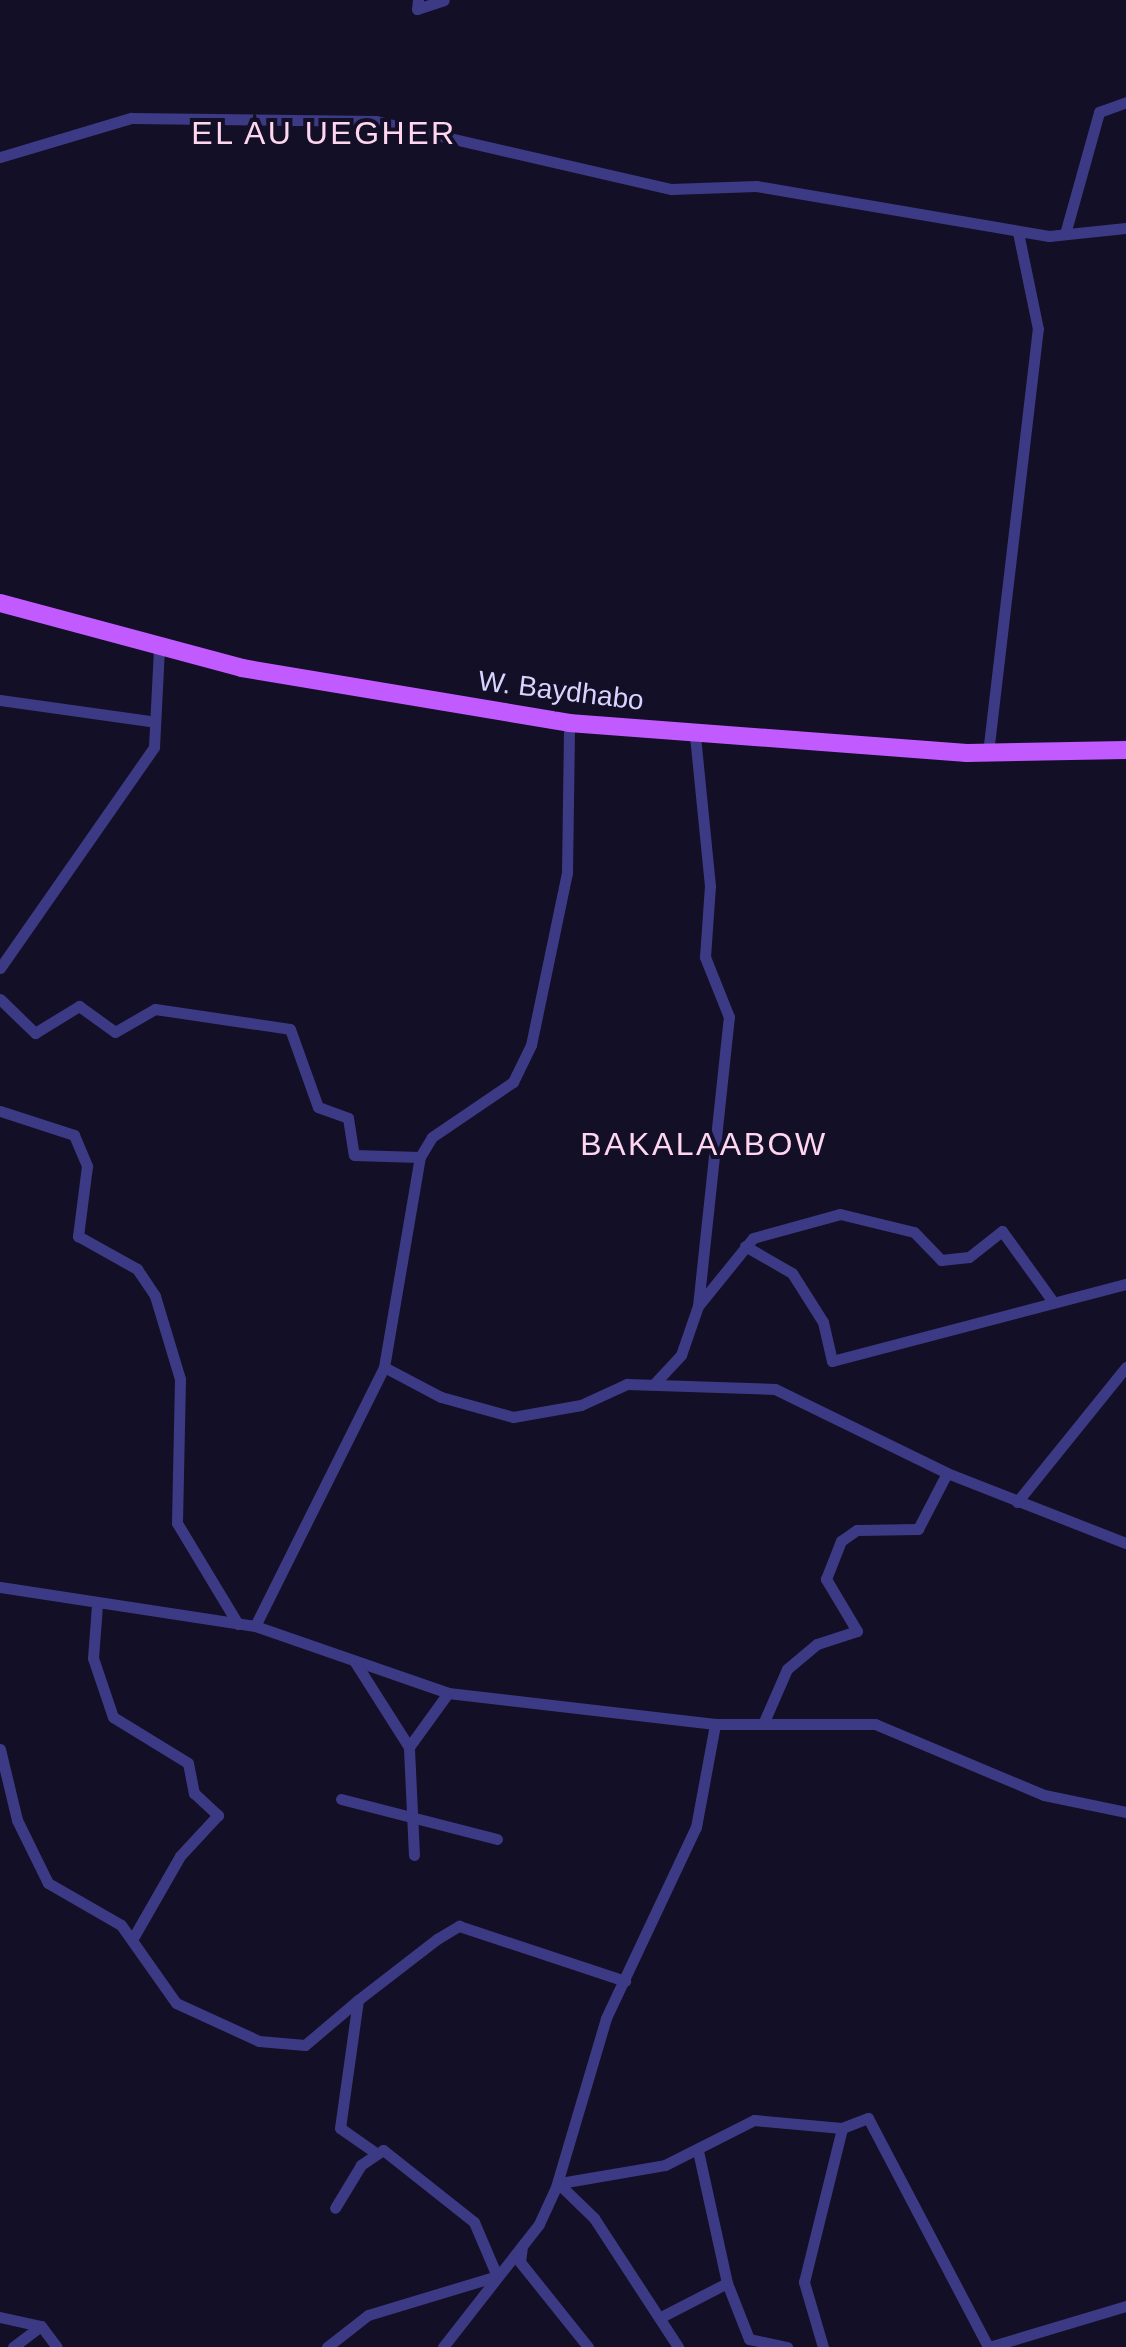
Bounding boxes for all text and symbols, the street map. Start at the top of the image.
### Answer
district label: EL AU UEGHER [190,114,458,152]
street label: W. Baydhabo [476,664,646,718]
district label: BAKALAABOW [580,1125,828,1163]

